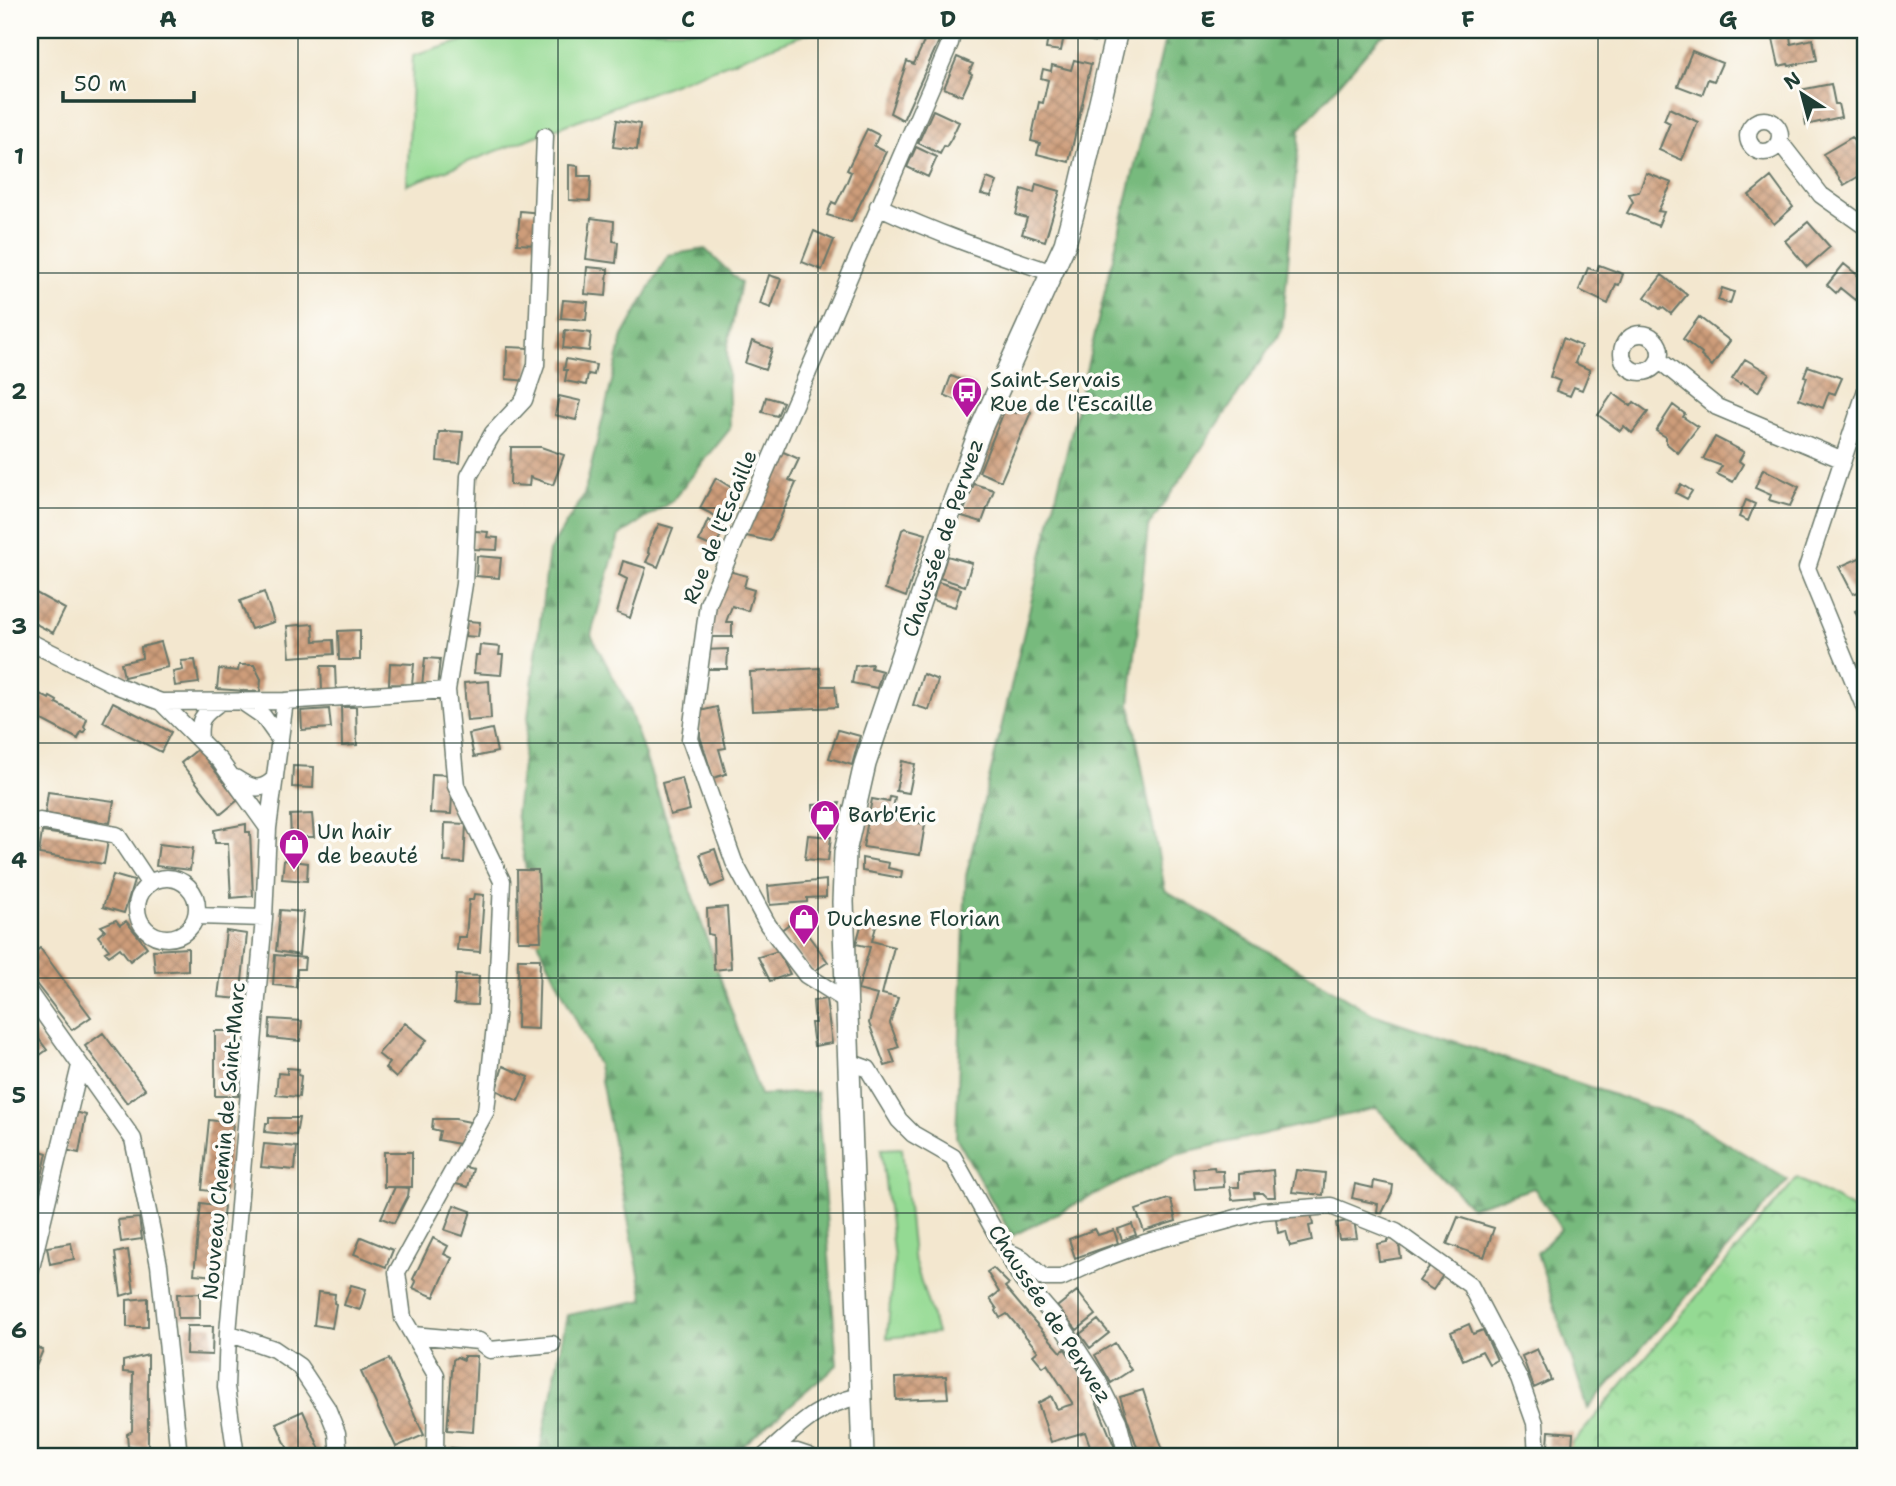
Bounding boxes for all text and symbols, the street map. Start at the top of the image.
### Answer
text: A [159,4,177,34]
text: B [421,4,435,34]
text: C [681,4,695,34]
text: D [940,4,956,34]
text: E [1200,4,1216,34]
text: F [1461,4,1475,34]
text: G [1719,4,1738,34]
scale bar [63,60,194,104]
north arrow [1766,60,1836,130]
text: N [1779,66,1806,95]
text: 50 m [74,70,127,98]
text: 1 [14,141,24,171]
place label: Saint-Servais Rue de l'Escaille [990,366,1153,418]
bus stop icon: Saint-Servais Rue de l'Escaille [950,375,984,419]
text: 2 [11,376,27,406]
street label: Chaussée de Perwez [896,435,990,641]
street label: Rue de l'Escaille [676,446,764,608]
text: 3 [11,611,27,641]
shop icon: Barb'Eric [808,798,842,842]
place label: Barb'Eric [848,801,936,829]
place label: Un hair de beauté [317,818,418,870]
shop icon: Un hair de beauté [277,827,311,871]
text: 4 [11,845,27,875]
shop icon: Duchesne Florian [787,902,821,946]
place label: Duchesne Florian [827,905,1000,933]
street label: Nouveau Chemin de Saint-Marc [196,981,252,1301]
text: 5 [12,1080,26,1110]
street label: Chaussée de Perwez [982,1219,1118,1409]
text: 6 [11,1315,27,1345]

